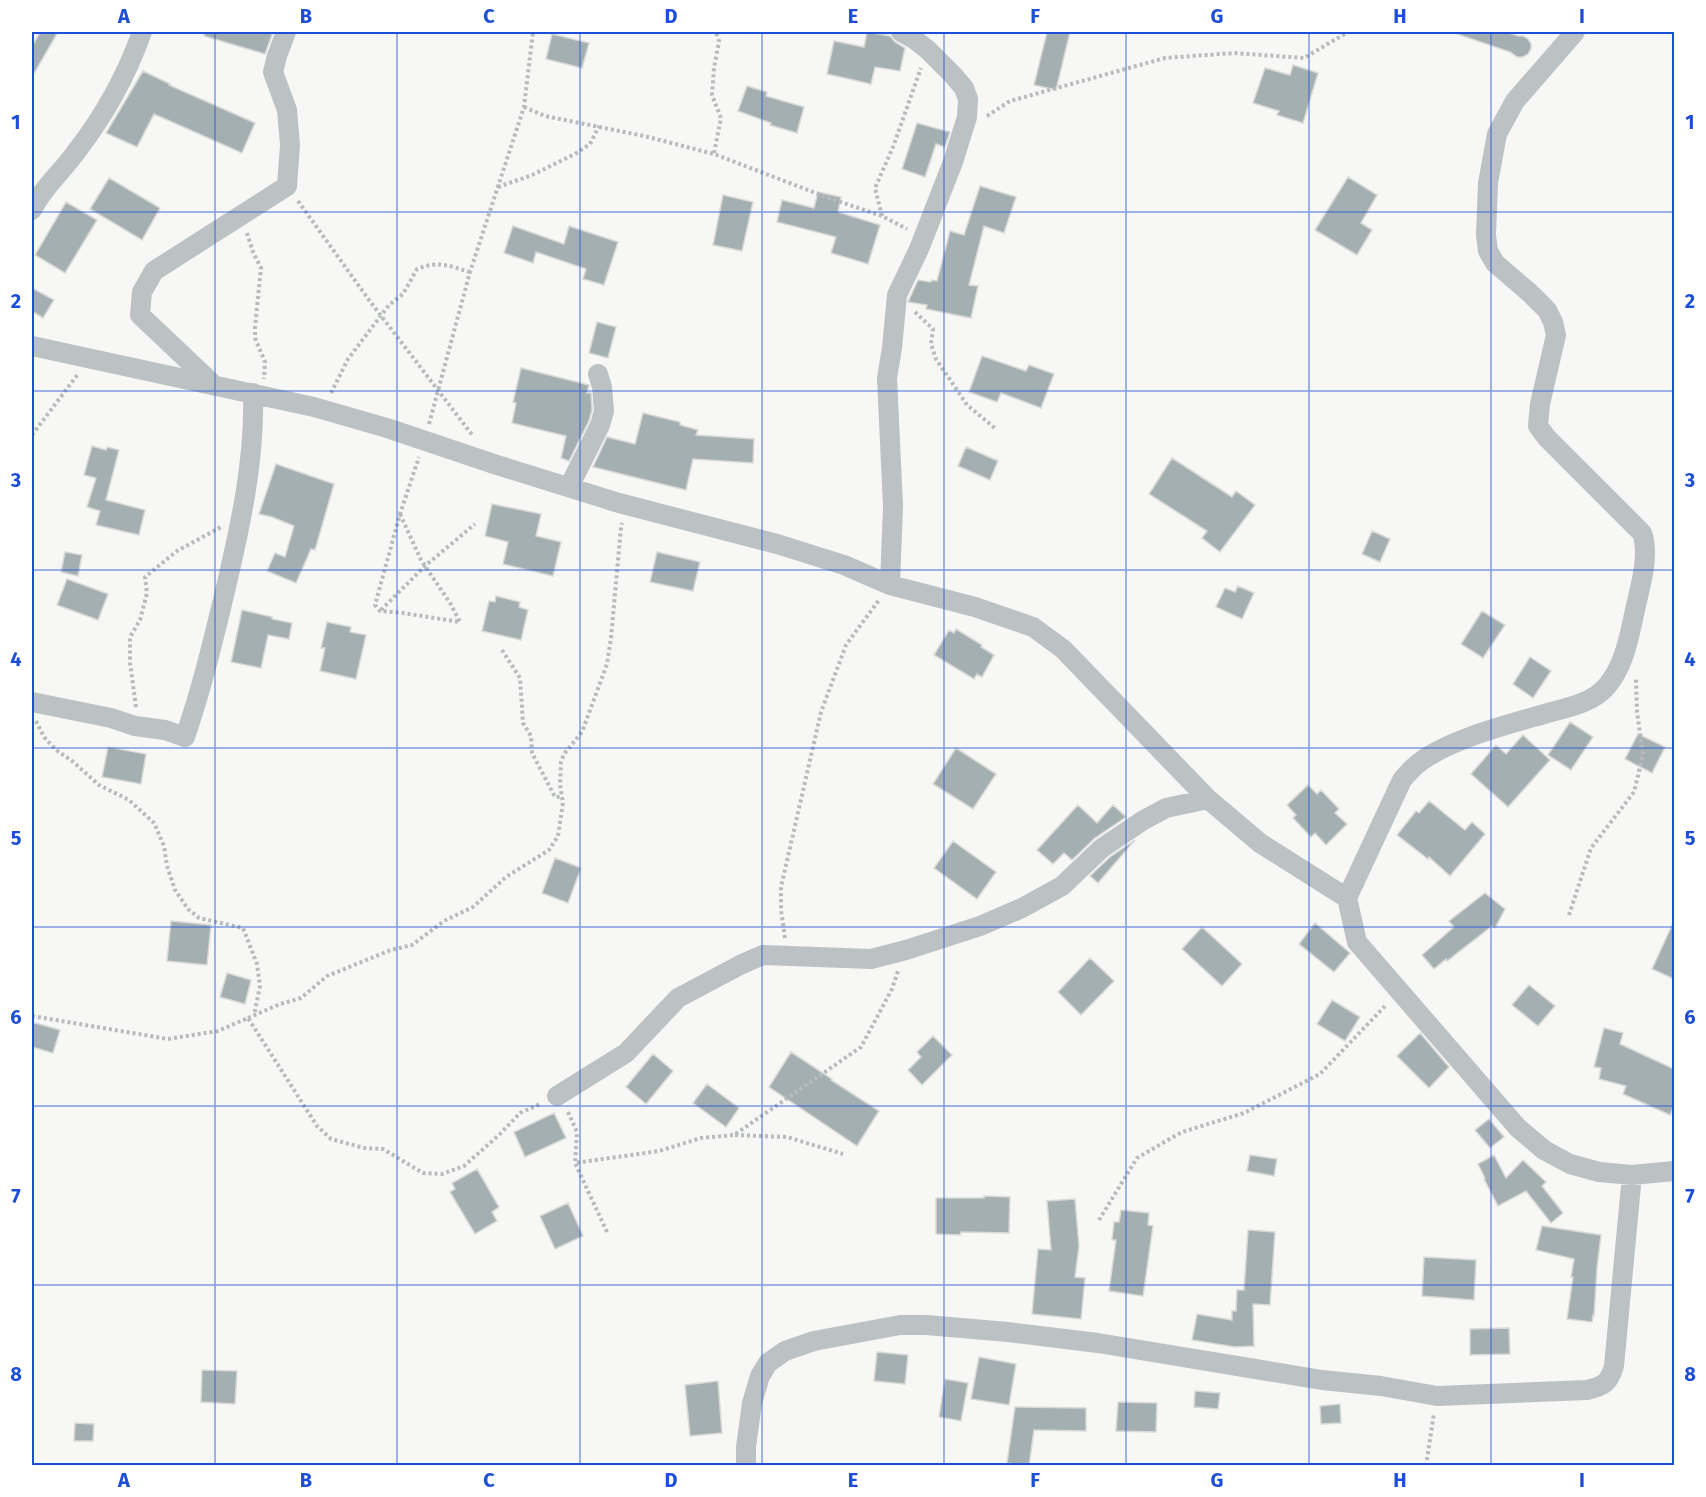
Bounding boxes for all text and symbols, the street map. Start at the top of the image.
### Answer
text: A [117,4,131,28]
text: B [300,4,312,28]
text: C [483,4,495,28]
text: D [664,4,678,28]
text: E [848,4,858,28]
text: F [1030,4,1040,28]
text: G [1211,4,1223,28]
text: H [1393,4,1407,28]
text: I [1579,4,1585,28]
text: 1 [11,110,21,134]
text: 1 [1685,110,1695,134]
text: 2 [11,289,21,313]
text: 2 [1685,289,1695,313]
text: 3 [10,468,21,492]
text: 3 [1684,468,1695,492]
text: 4 [10,647,22,671]
text: 4 [1684,647,1696,671]
text: 5 [11,826,22,850]
text: 5 [1685,826,1696,850]
text: 6 [10,1005,22,1029]
text: 6 [1684,1005,1696,1029]
text: 7 [11,1184,21,1208]
text: 7 [1685,1184,1695,1208]
text: 8 [10,1362,22,1386]
text: 8 [1684,1362,1696,1386]
text: A [117,1468,131,1492]
text: B [300,1468,312,1492]
text: C [483,1468,495,1492]
text: D [664,1468,678,1492]
text: E [848,1468,858,1492]
text: F [1030,1468,1040,1492]
text: G [1211,1468,1223,1492]
text: H [1393,1468,1407,1492]
text: I [1579,1468,1585,1492]

